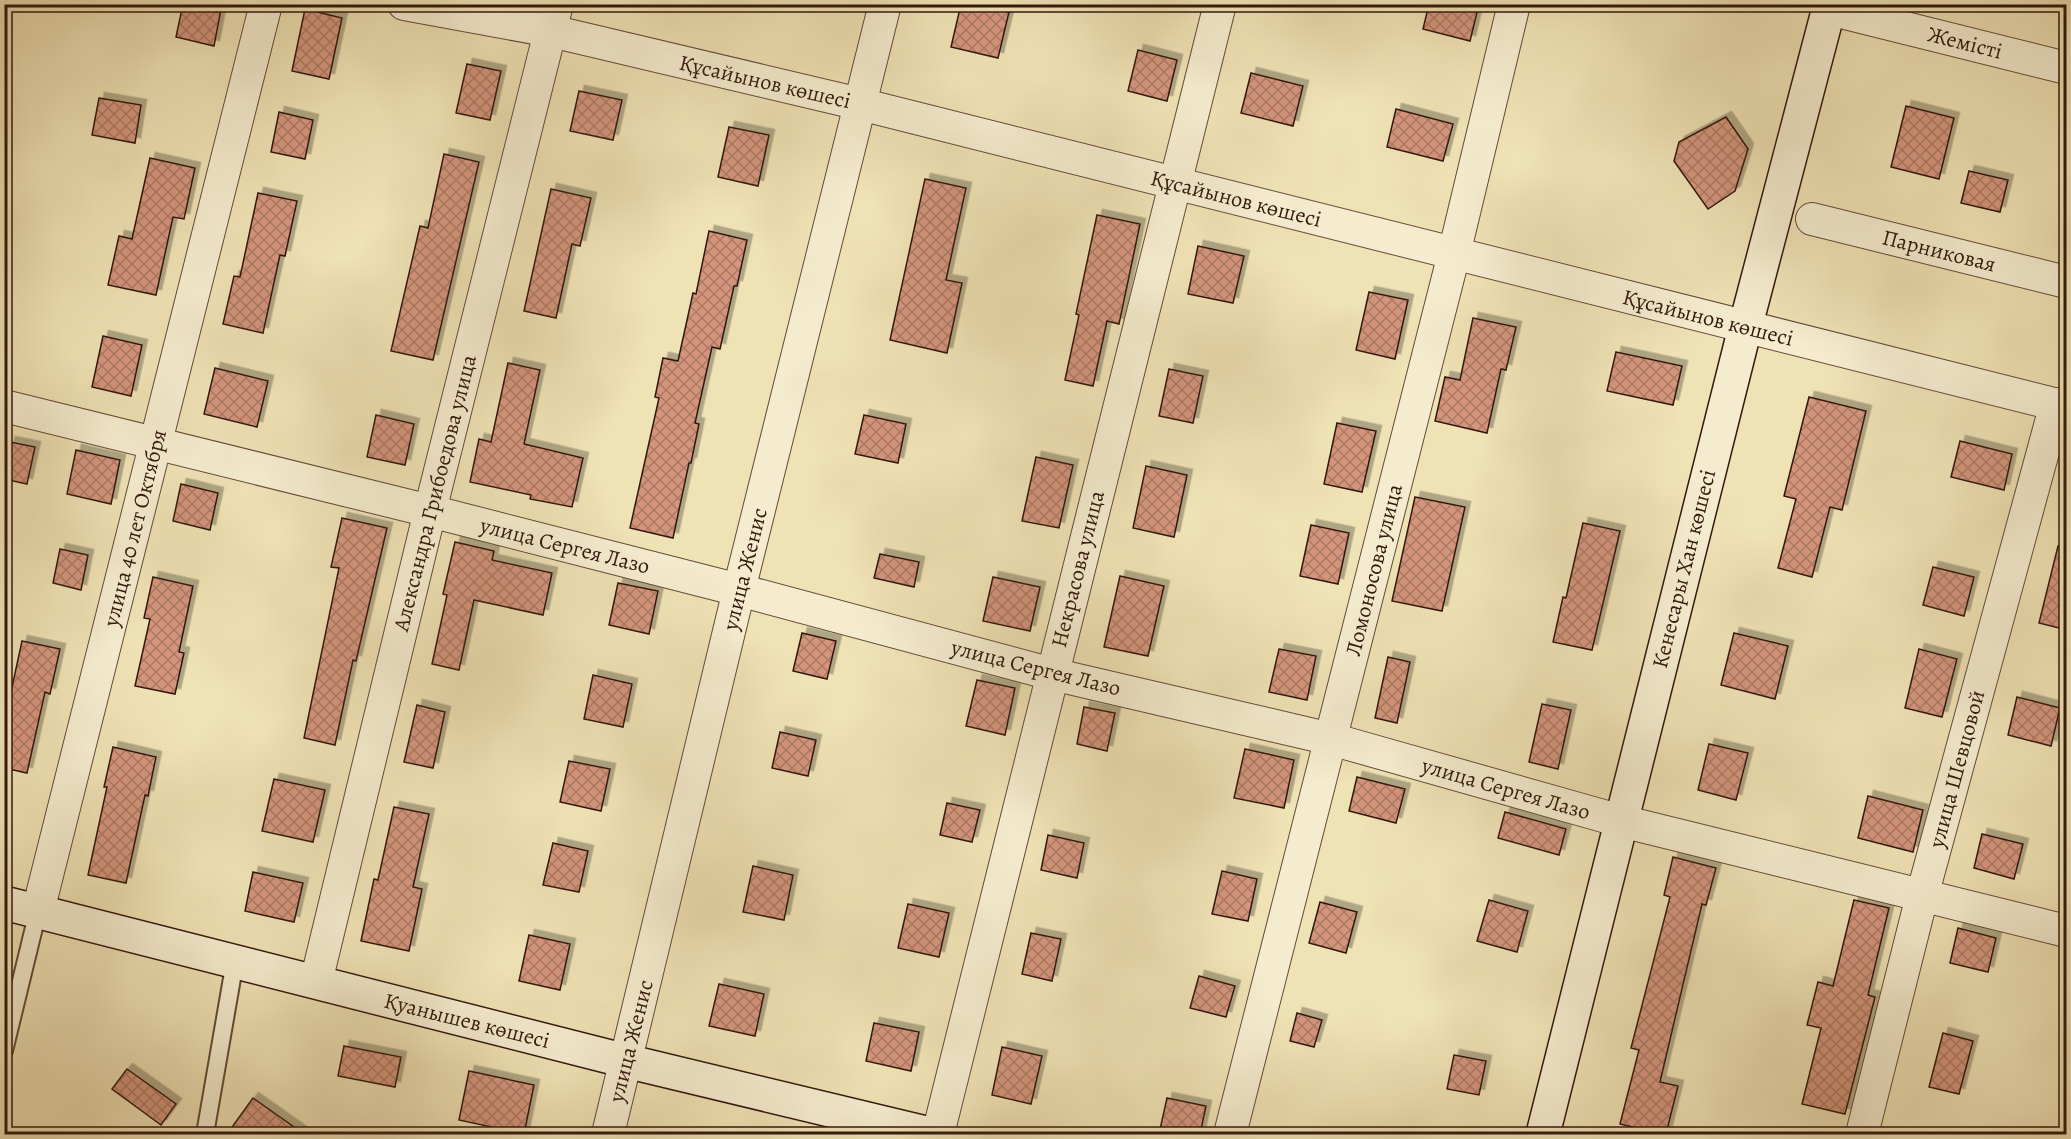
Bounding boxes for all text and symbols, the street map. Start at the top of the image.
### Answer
street label: Жемісті [1925,19,2005,67]
street label: Құсайынов көшесі [676,48,854,116]
street label: Құсайынов көшесі [1147,163,1325,235]
street label: Парниковая [1879,222,1999,280]
street label: Құсайынов көшесі [1619,282,1797,354]
street label: Александра Грибоедова улица [386,351,484,635]
street label: улица 40 лет Октября [96,426,174,631]
street label: Кенесары Хан көшесі [1645,467,1723,671]
street label: Ломоносова улица [1338,480,1410,659]
street label: Некрасова улица [1044,487,1112,651]
street label: улица Женис [715,505,775,634]
street label: улица Сергея Лазо [476,510,653,582]
street label: улица Сергея Лазо [947,632,1124,704]
street label: улица Шевцовой [1921,687,1992,852]
street label: улица Сергея Лазо [1417,750,1594,827]
street label: улица Женис [601,977,661,1106]
street label: Қуанышев көшесі [381,986,553,1056]

